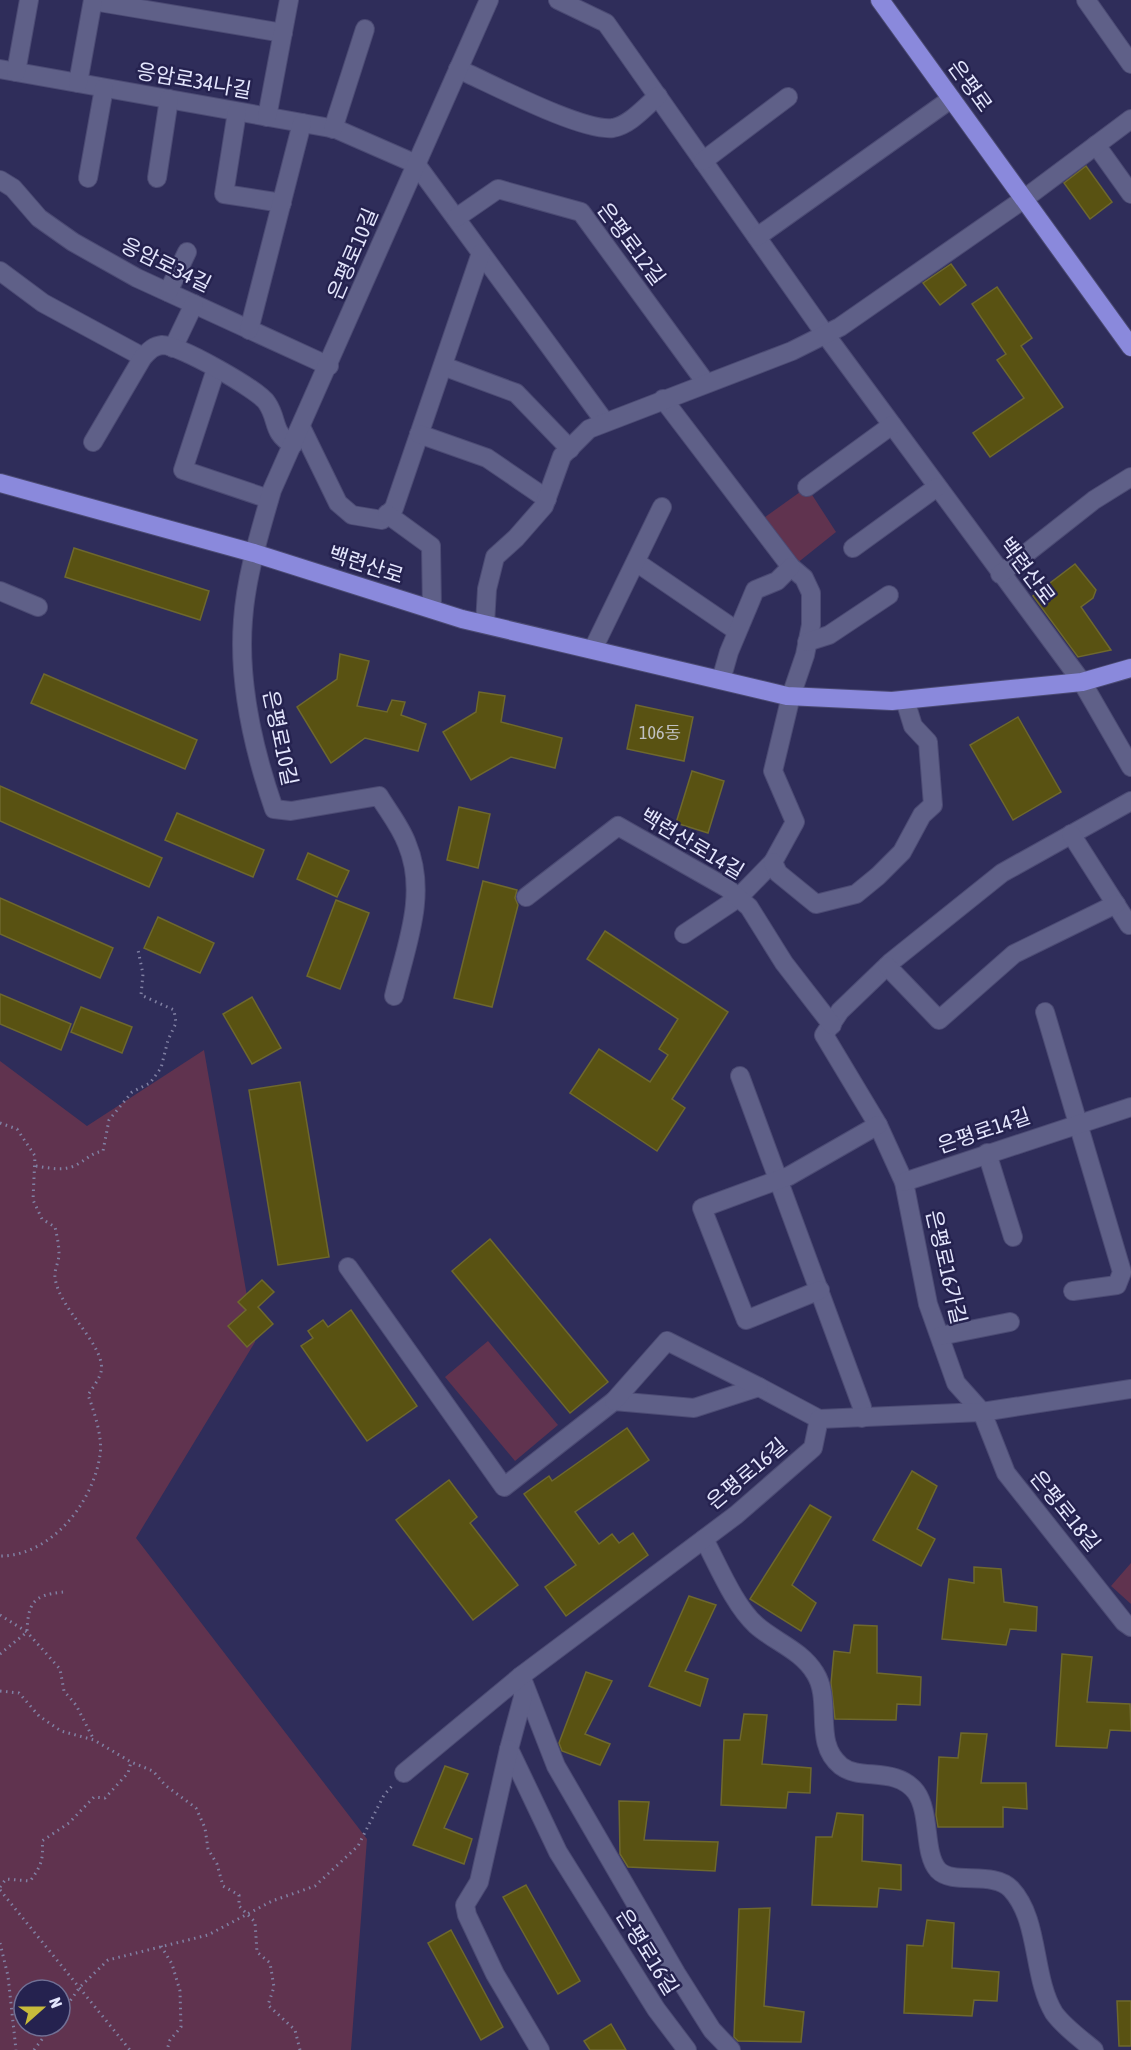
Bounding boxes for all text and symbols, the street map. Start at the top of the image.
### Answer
street label: 은평로 [944,55,998,116]
street label: 응암로34나길 [135,58,254,102]
street label: 은평로12길 [593,197,671,289]
street label: 은평로10길 [322,204,382,303]
street label: 응암로34길 [118,232,215,296]
street label: 백련산로 [995,532,1061,608]
street label: 백련산로 [326,541,407,587]
street label: 은평로10길 [259,688,303,788]
house number: 106동 [639,722,681,743]
street label: 백련산로14길 [636,803,749,883]
street label: 은평로14길 [934,1103,1033,1157]
street label: 은평로16가길 [922,1207,972,1326]
street label: 은평로16길 [701,1433,791,1514]
street label: 은평로18길 [1026,1465,1106,1556]
street label: 은평로16길 [612,1904,684,1999]
north arrow [12,1978,72,2038]
text: N [46,1995,66,2010]

